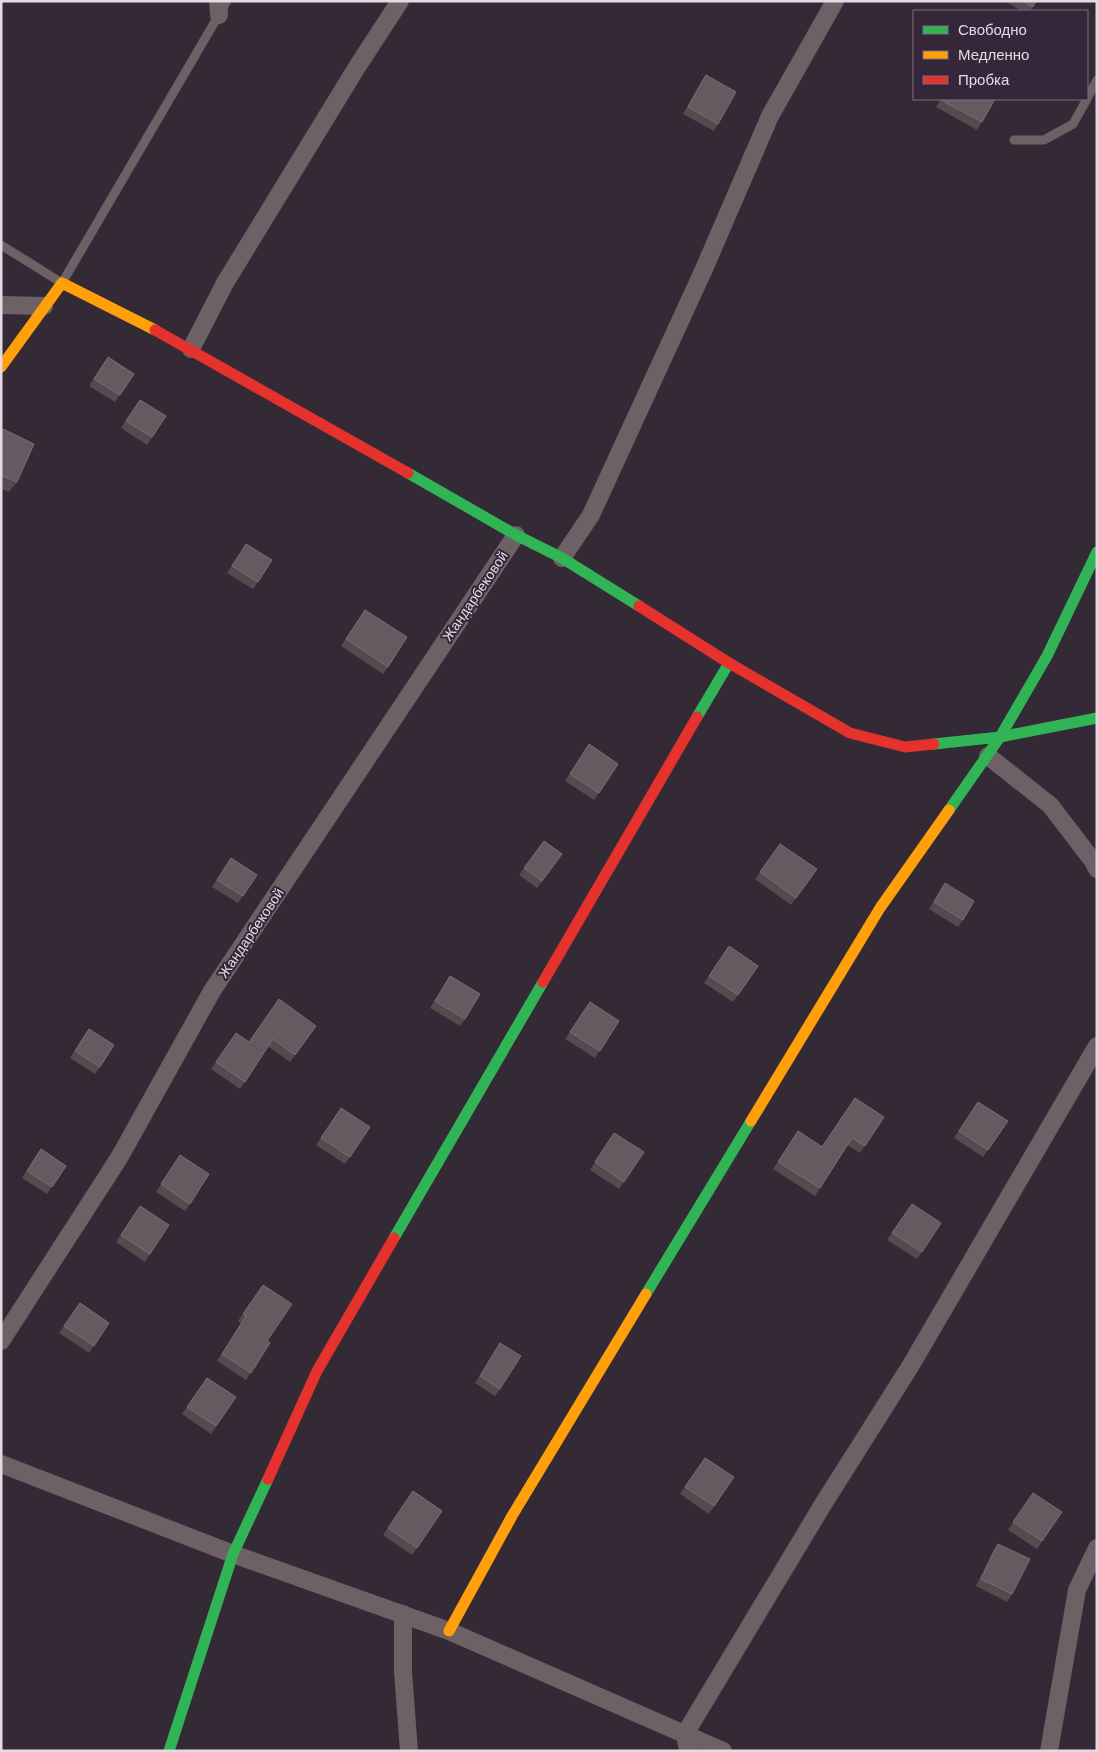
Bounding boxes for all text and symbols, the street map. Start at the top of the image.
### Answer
legend [913,10,1088,100]
text: Свободно [958,20,1027,40]
text: Медленно [958,45,1029,65]
text: Пробка [958,70,1010,90]
street label: Жандарбековой [438,547,512,645]
street label: Жандарбековой [214,884,288,982]

